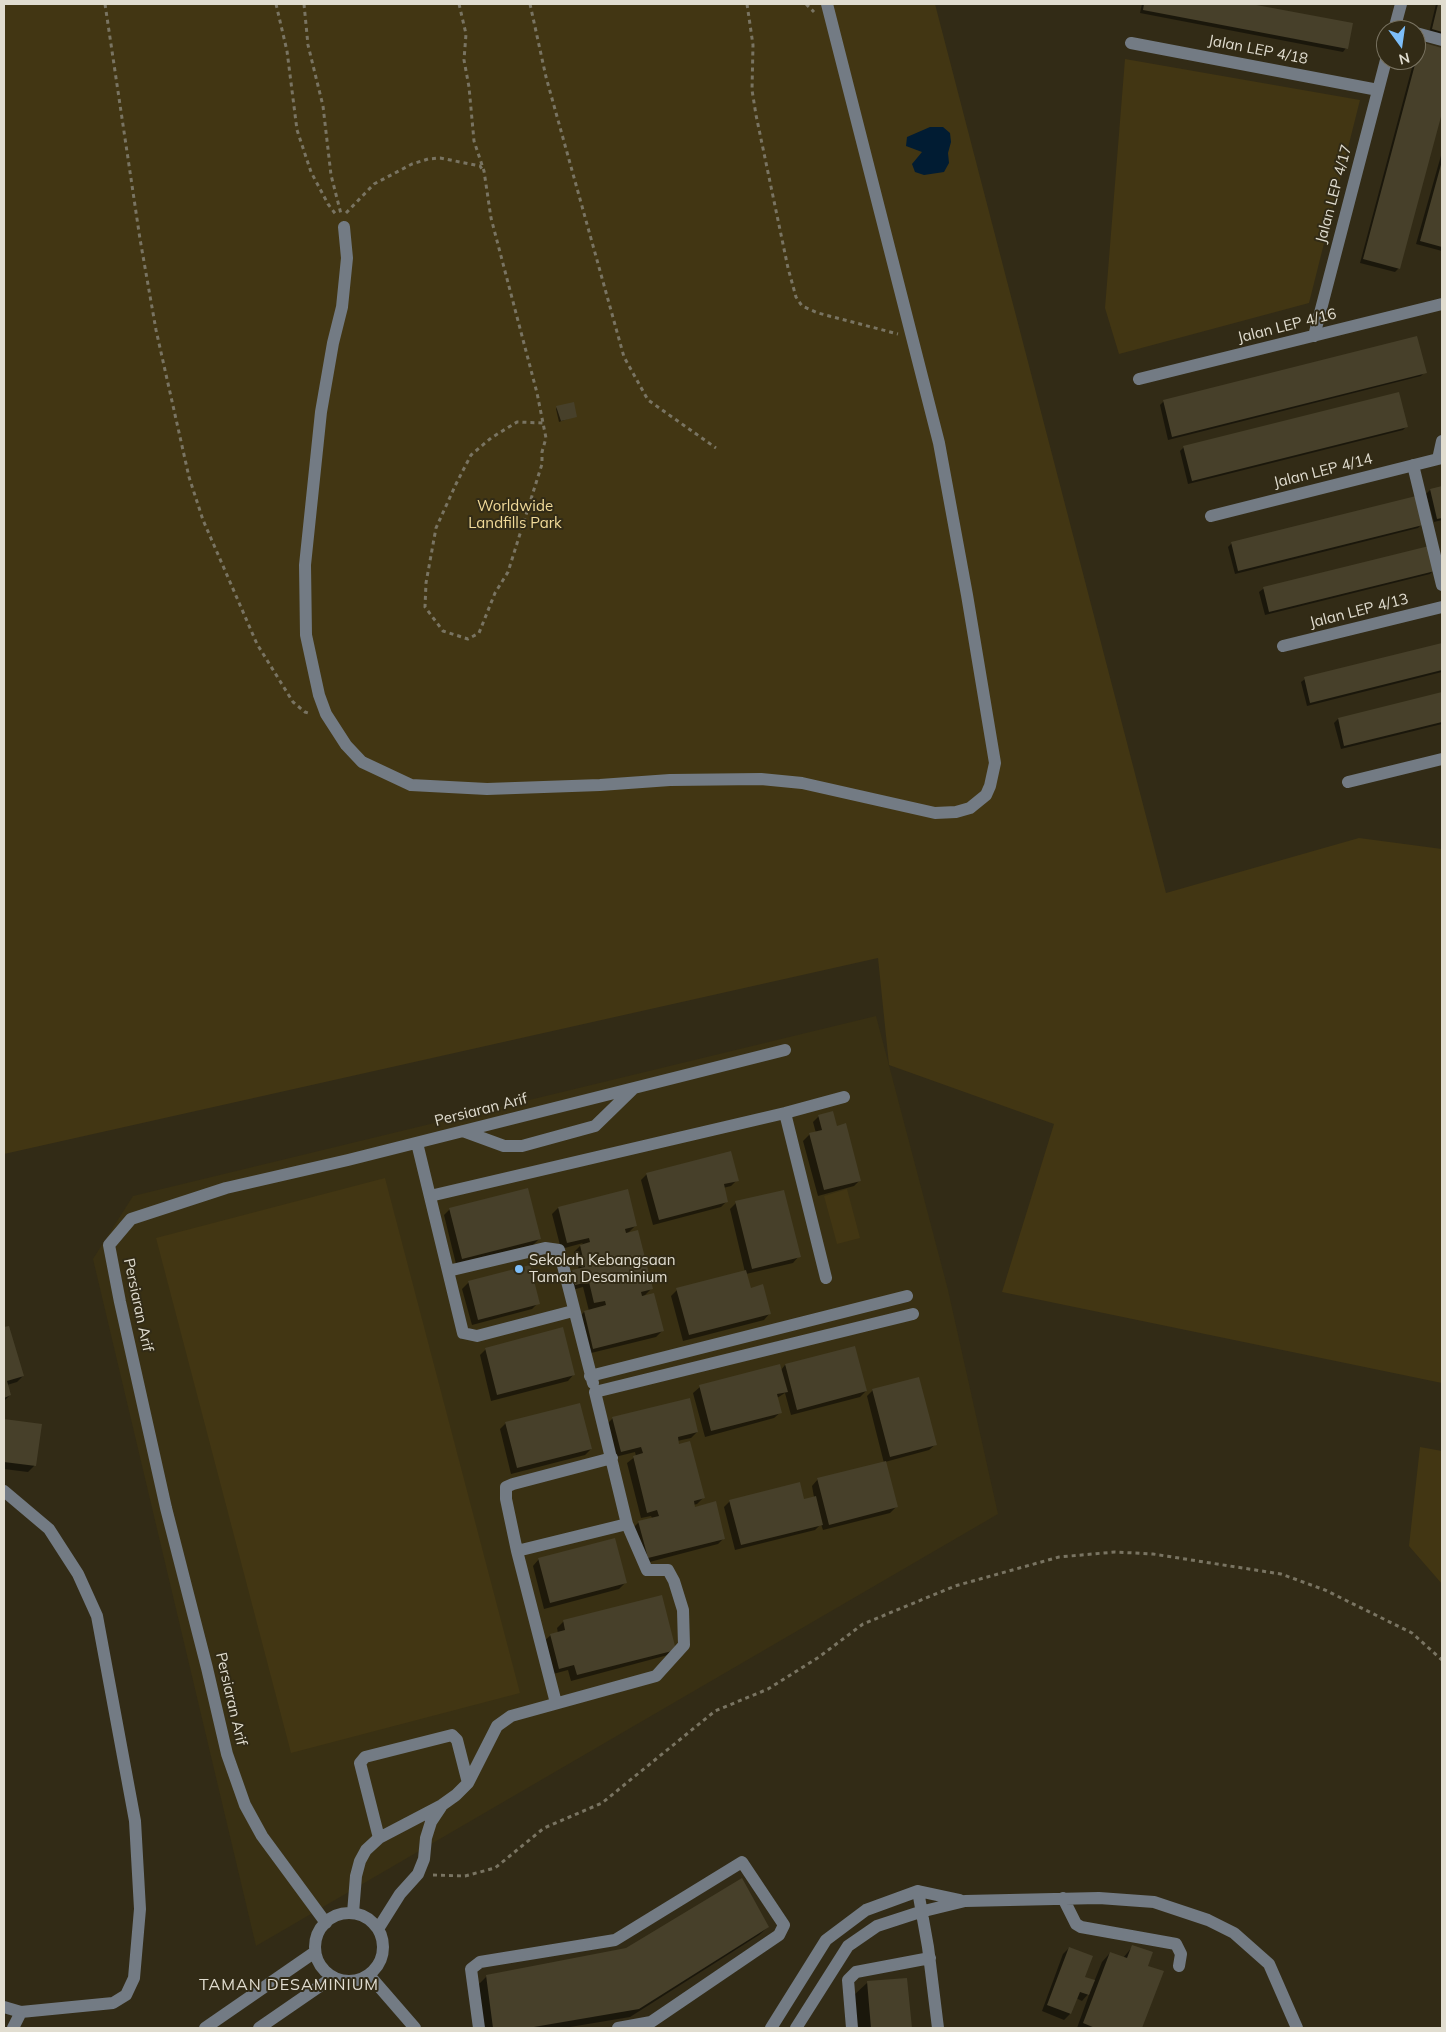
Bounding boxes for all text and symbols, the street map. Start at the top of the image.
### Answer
north arrow [1376,20,1426,70]
street label: Jalan LEP 4/18 [1207,32,1309,68]
text: N [1397,49,1412,69]
street label: Jalan LEP 4/17 [1312,143,1356,245]
street label: Jalan LEP 4/16 [1236,305,1338,347]
street label: Jalan LEP 4/14 [1272,450,1374,492]
park label: Worldwide Landfills Park [468,497,562,532]
street label: Jalan LEP 4/13 [1308,590,1410,632]
street label: Persiaran Arif [433,1090,529,1130]
place label: Sekolah Kebangsaan Taman Desaminium [529,1251,675,1286]
street label: Persiaran Arif [119,1257,157,1353]
marker: Sekolah Kebangsaan Taman Desaminium [513,1263,525,1275]
street label: Persiaran Arif [212,1651,250,1747]
district label: TAMAN DESAMINIUM [197,1975,381,1995]

